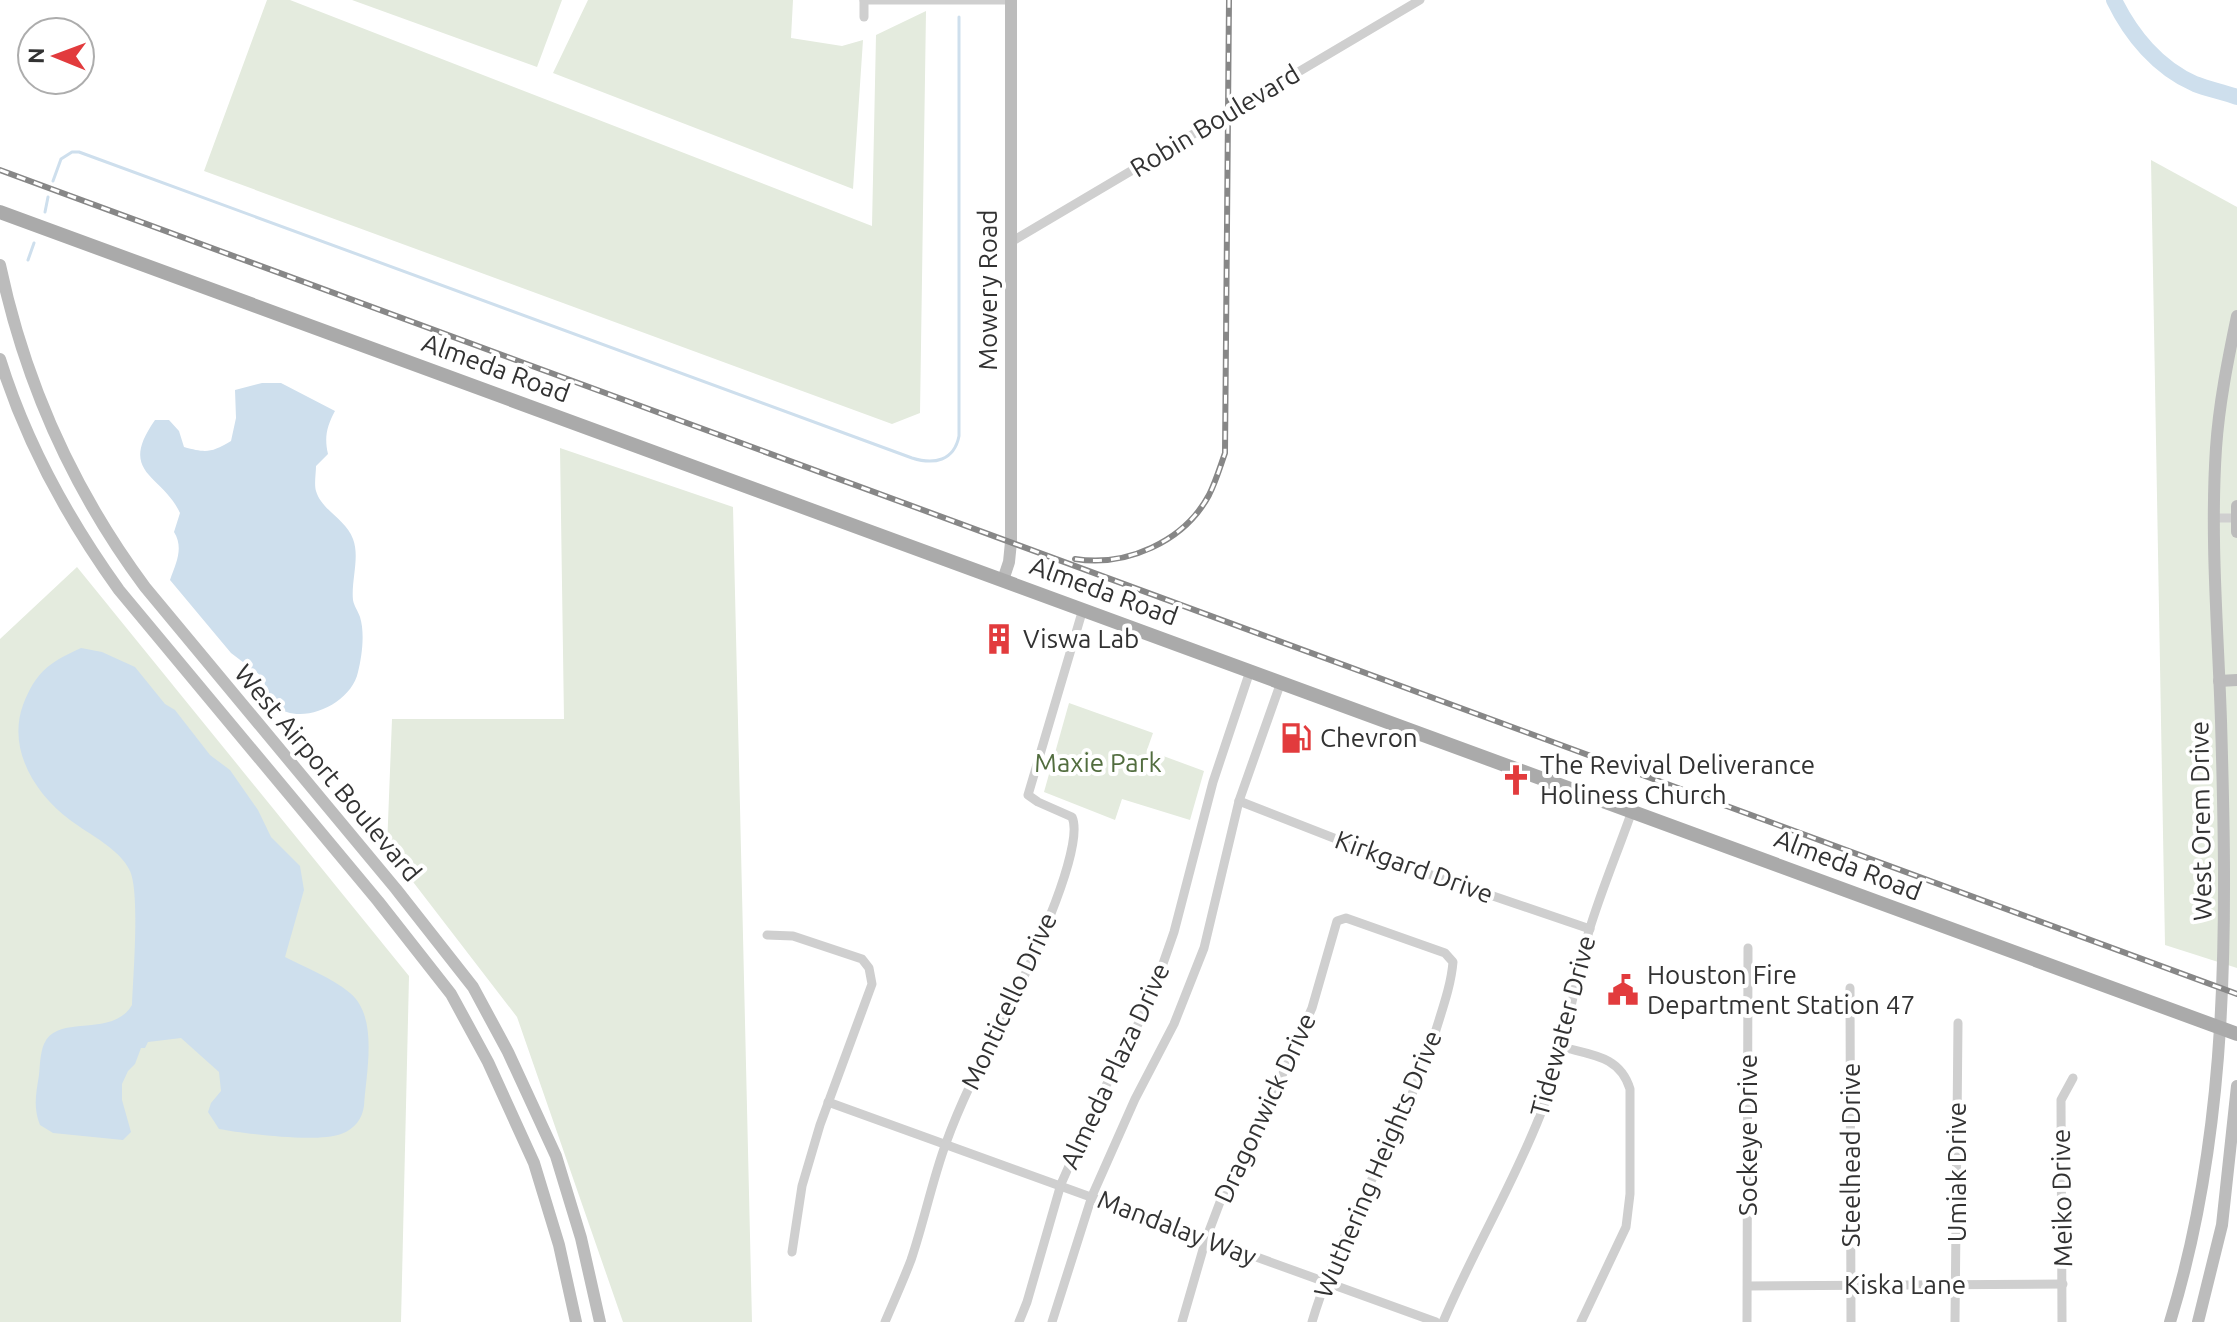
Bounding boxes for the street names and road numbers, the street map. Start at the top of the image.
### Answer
street label: Robin Boulevard [1125,59,1305,183]
street label: Mowery Road [973,209,1002,371]
street label: Almeda Road [418,327,574,408]
street label: Almeda Road [1026,550,1182,631]
street label: West Airport Boulevard [229,658,427,887]
street label: West Orem Drive [2184,721,2217,921]
street label: Almeda Road [1771,823,1926,906]
street label: Kirkgard Drive [1331,825,1497,909]
street label: Monticello Drive [955,908,1062,1094]
street label: Tidewater Drive [1524,932,1601,1120]
street label: Almeda Plaza Drive [1054,958,1175,1173]
street label: Dragonwick Drive [1208,1008,1321,1207]
street label: Wuthering Heights Drive [1308,1026,1447,1302]
street label: Sockeye Drive [1733,1054,1762,1216]
street label: Steelhead Drive [1836,1063,1865,1247]
street label: Umiak Drive [1942,1102,1971,1242]
street label: Meiko Drive [2046,1129,2077,1268]
street label: Mandalay Way [1094,1184,1261,1271]
street label: Kiska Lane [1844,1270,1966,1299]

